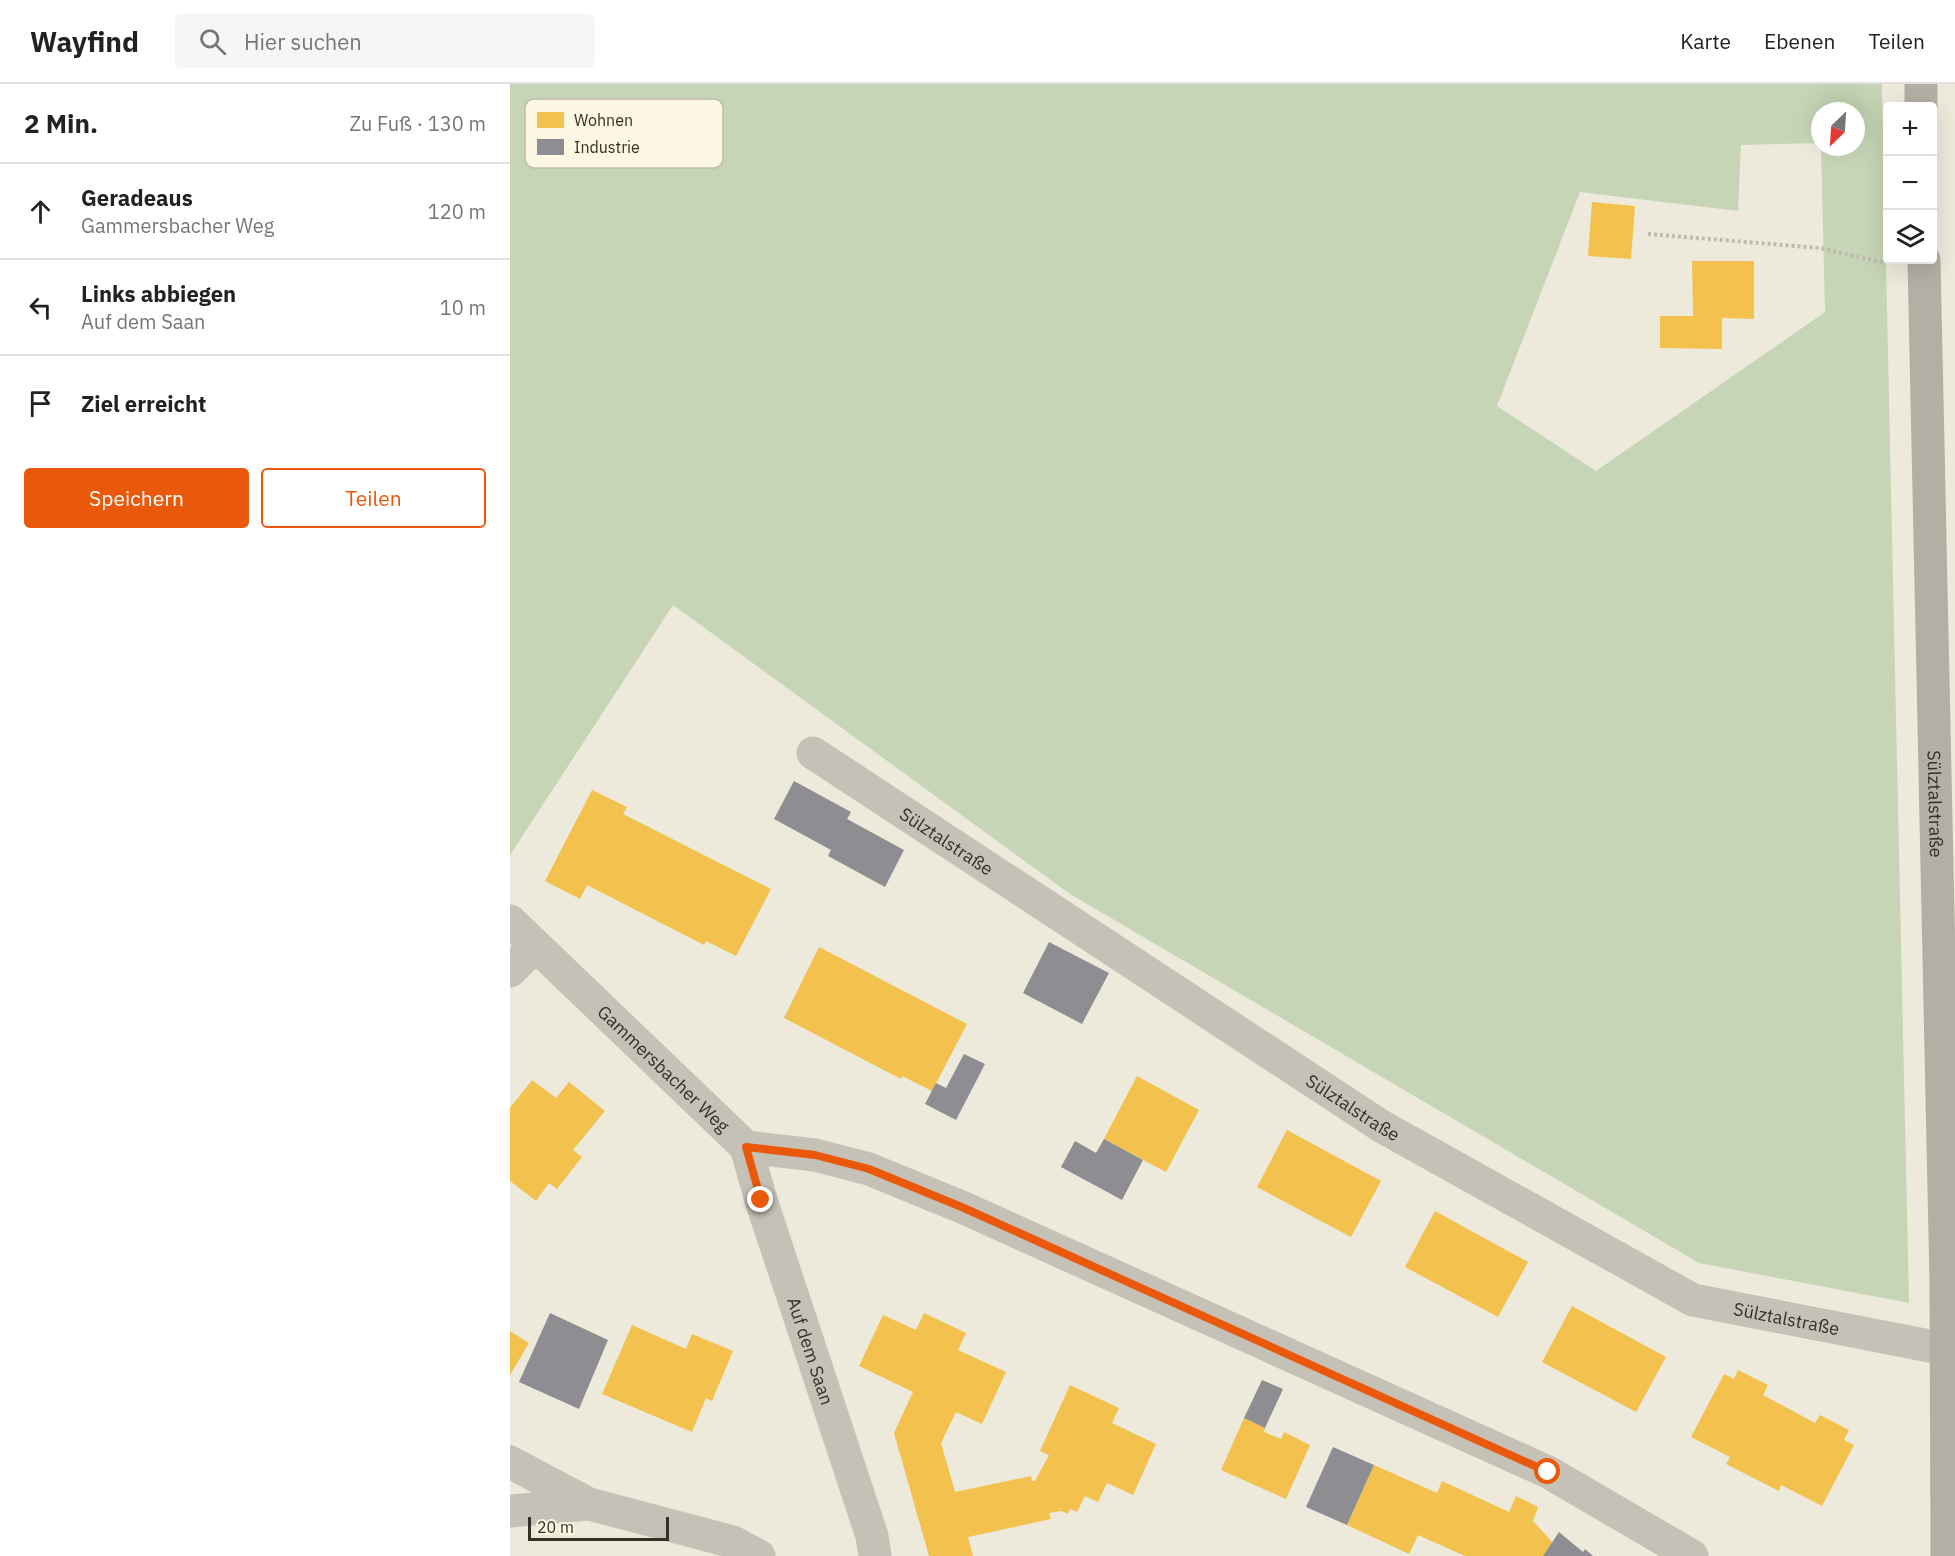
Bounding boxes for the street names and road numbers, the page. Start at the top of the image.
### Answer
street label: Sülztalstraße [1923,750,1948,858]
street label: Sülztalstraße [896,802,998,880]
street label: Gammersbacher Weg [593,1000,735,1137]
street label: Sülztalstraße [1302,1069,1404,1146]
street label: Auf dem Saan [782,1294,839,1408]
street label: Sülztalstraße [1732,1297,1841,1340]

